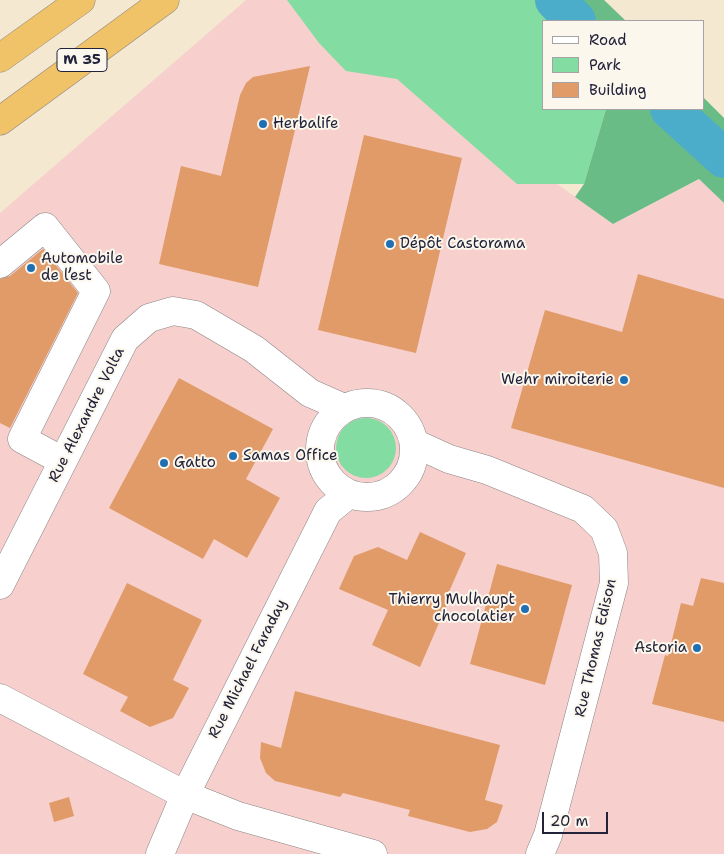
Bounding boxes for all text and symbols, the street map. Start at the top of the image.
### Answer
legend [542,20,704,110]
text: Road [589,30,627,50]
road number: M 35 [57,48,107,72]
text: Park [589,55,621,75]
text: Building [589,80,646,100]
place label: Herbalife [273,115,338,133]
marker: Herbalife [257,118,269,130]
place label: Dépôt Castorama [400,235,525,253]
marker: Dépôt Castorama [384,238,396,250]
place label: Automobile de l’est [41,250,123,285]
marker: Automobile de l’est [25,262,37,274]
street label: Rue Alexandre Volta [45,344,129,486]
place label: Wehr miroiterie [501,371,614,389]
marker: Wehr miroiterie [618,374,630,386]
place label: Samas Office [243,447,337,465]
marker: Samas Office [227,450,239,462]
place label: Gatto [174,454,216,472]
marker: Gatto [158,457,170,469]
street label: Rue Thomas Edison [571,577,621,719]
place label: Thierry Mulhaupt chocolatier [388,591,515,626]
street label: Rue Michael Faraday [205,596,291,742]
marker: Thierry Mulhaupt chocolatier [519,603,531,615]
place label: Astoria [634,639,687,657]
marker: Astoria [691,642,703,654]
scale bar [544,802,610,834]
text: 20 m [550,811,589,831]

